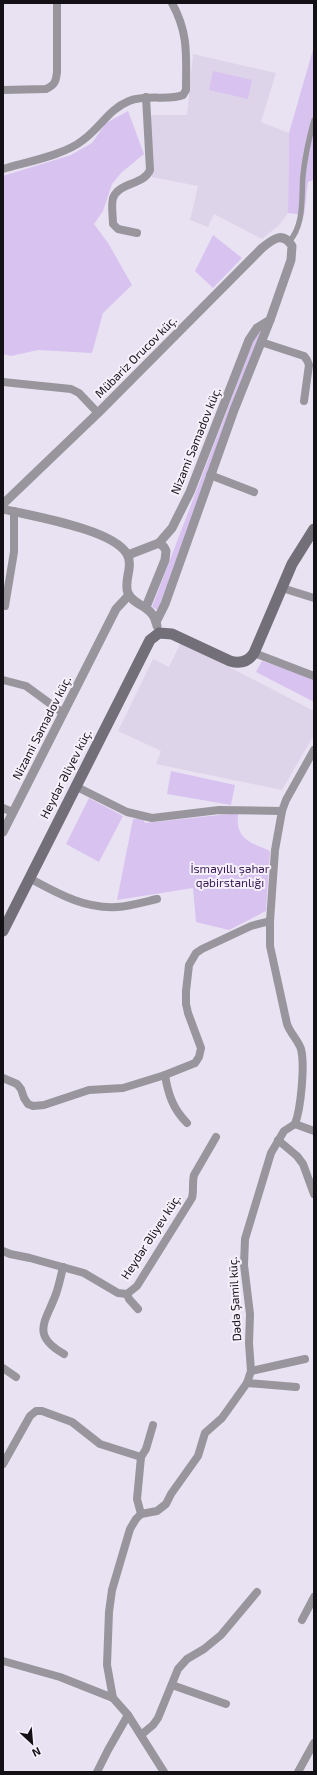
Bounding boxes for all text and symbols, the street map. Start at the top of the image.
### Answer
street label: Mübariz Orucov küç. [91,312,180,401]
street label: Nizami Səmədov küç. [167,385,224,497]
street label: Nizami Səmədov küç. [9,673,74,782]
street label: Heydər Əliyev küç. [37,727,95,821]
park label: İsmayıllı şəhər qəbirstanlığı [190,861,270,889]
street label: Heydər Əliyev küç. [117,1191,184,1282]
street label: Dədə Şamil küç. [225,1256,245,1342]
north arrow [12,1723,52,1763]
text: N [30,1745,43,1760]

